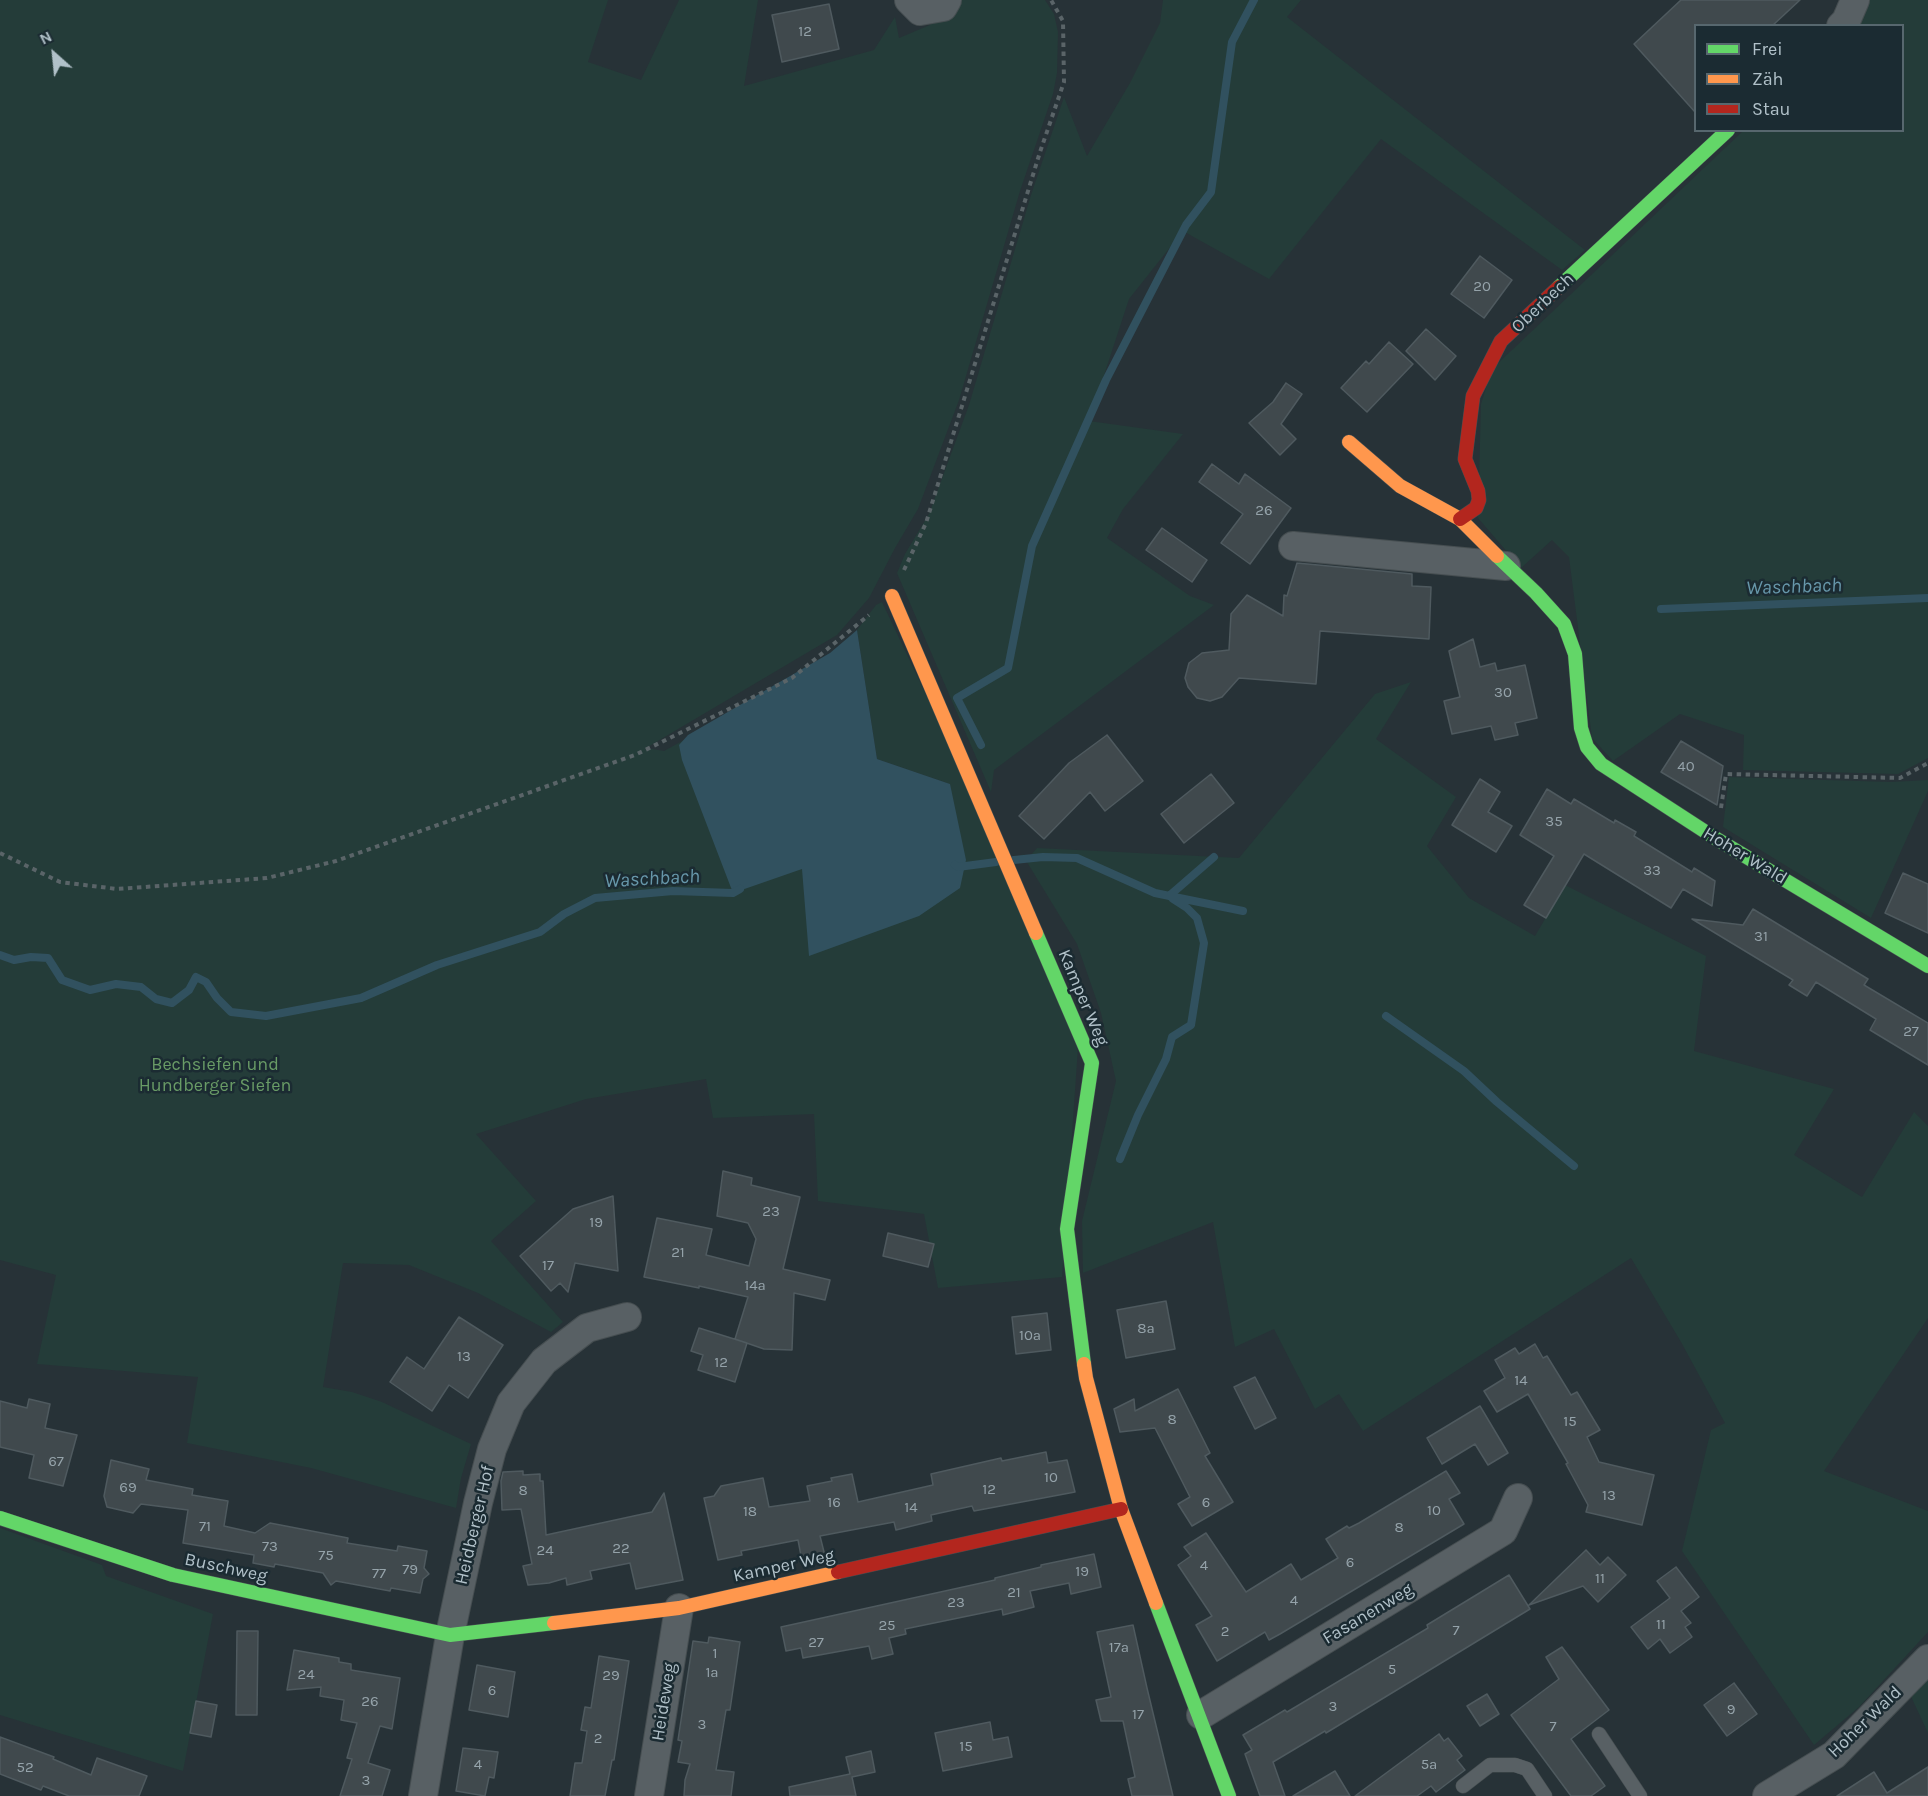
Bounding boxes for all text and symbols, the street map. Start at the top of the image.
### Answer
house number: 12 [798,23,812,41]
north arrow [24,24,84,84]
legend [1694,24,1904,132]
text: N [36,26,55,49]
text: Frei [1752,38,1783,60]
text: Zäh [1752,68,1783,90]
text: Stau [1752,98,1790,120]
street label: Oberbech [1507,268,1579,338]
house number: 20 [1473,278,1491,296]
house number: 26 [1255,502,1273,520]
water label: Waschbach [1746,573,1842,601]
house number: 30 [1494,684,1512,702]
house number: 40 [1677,758,1695,776]
house number: 35 [1545,813,1563,831]
street label: Hoher Wald [1699,823,1791,889]
house number: 33 [1643,862,1661,880]
water label: Waschbach [603,865,701,893]
house number: 31 [1754,928,1768,946]
street label: Kamper Weg [1053,946,1113,1050]
house number: 27 [1903,1023,1919,1041]
park label: Bechsiefen und Hundberger Siefen [139,1054,291,1096]
house number: 23 [762,1203,780,1221]
house number: 19 [589,1214,603,1232]
house number: 21 [671,1244,685,1262]
house number: 17 [542,1257,554,1275]
house number: 14a [744,1277,766,1295]
house number: 8a [1137,1320,1155,1338]
house number: 10a [1019,1327,1041,1345]
house number: 13 [457,1348,471,1366]
house number: 12 [714,1354,728,1372]
house number: 14 [1514,1372,1528,1390]
house number: 8 [1167,1411,1177,1429]
house number: 15 [1563,1413,1577,1431]
house number: 67 [48,1453,64,1471]
street label: Heidberger Hof [451,1463,499,1587]
house number: 10 [1044,1469,1058,1487]
house number: 69 [119,1479,137,1497]
house number: 12 [982,1481,996,1499]
house number: 8 [518,1482,528,1500]
house number: 13 [1602,1487,1616,1505]
house number: 16 [827,1494,841,1512]
house number: 6 [1202,1494,1210,1512]
house number: 14 [904,1499,918,1517]
house number: 10 [1427,1502,1441,1520]
house number: 18 [743,1503,757,1521]
house number: 71 [199,1518,211,1536]
house number: 8 [1394,1519,1404,1537]
house number: 73 [262,1538,278,1556]
house number: 22 [612,1540,630,1558]
house number: 24 [536,1542,554,1560]
street label: Kamper Weg [731,1545,837,1587]
house number: 75 [318,1547,334,1565]
street label: Buschweg [183,1549,269,1587]
house number: 6 [1346,1554,1354,1572]
house number: 4 [1200,1557,1208,1575]
house number: 79 [402,1561,418,1579]
house number: 19 [1075,1563,1089,1581]
house number: 77 [372,1565,386,1583]
house number: 11 [1595,1570,1605,1588]
street label: Fasanenweg [1319,1579,1417,1649]
house number: 21 [1007,1584,1021,1602]
house number: 4 [1290,1592,1298,1610]
house number: 23 [947,1594,965,1612]
house number: 11 [1656,1616,1666,1634]
house number: 25 [878,1617,896,1635]
house number: 7 [1452,1622,1460,1640]
house number: 2 [1221,1623,1229,1641]
house number: 27 [808,1634,824,1652]
house number: 17a [1109,1639,1129,1657]
house number: 1 [713,1645,717,1663]
street label: Heideweg [647,1661,681,1743]
house number: 5 [1388,1661,1396,1679]
house number: 1a [705,1664,719,1682]
house number: 24 [297,1666,315,1684]
house number: 29 [602,1667,620,1685]
house number: 6 [488,1682,496,1700]
street label: Hoher Wald [1824,1682,1906,1762]
house number: 26 [361,1693,379,1711]
house number: 3 [1329,1698,1337,1716]
house number: 9 [1727,1701,1735,1719]
house number: 17 [1132,1706,1144,1724]
house number: 3 [698,1716,706,1734]
house number: 7 [1549,1718,1557,1736]
house number: 2 [594,1730,602,1748]
house number: 15 [959,1738,973,1756]
house number: 4 [474,1756,482,1774]
house number: 5a [1421,1756,1437,1774]
house number: 52 [16,1759,34,1777]
house number: 3 [362,1772,370,1790]

